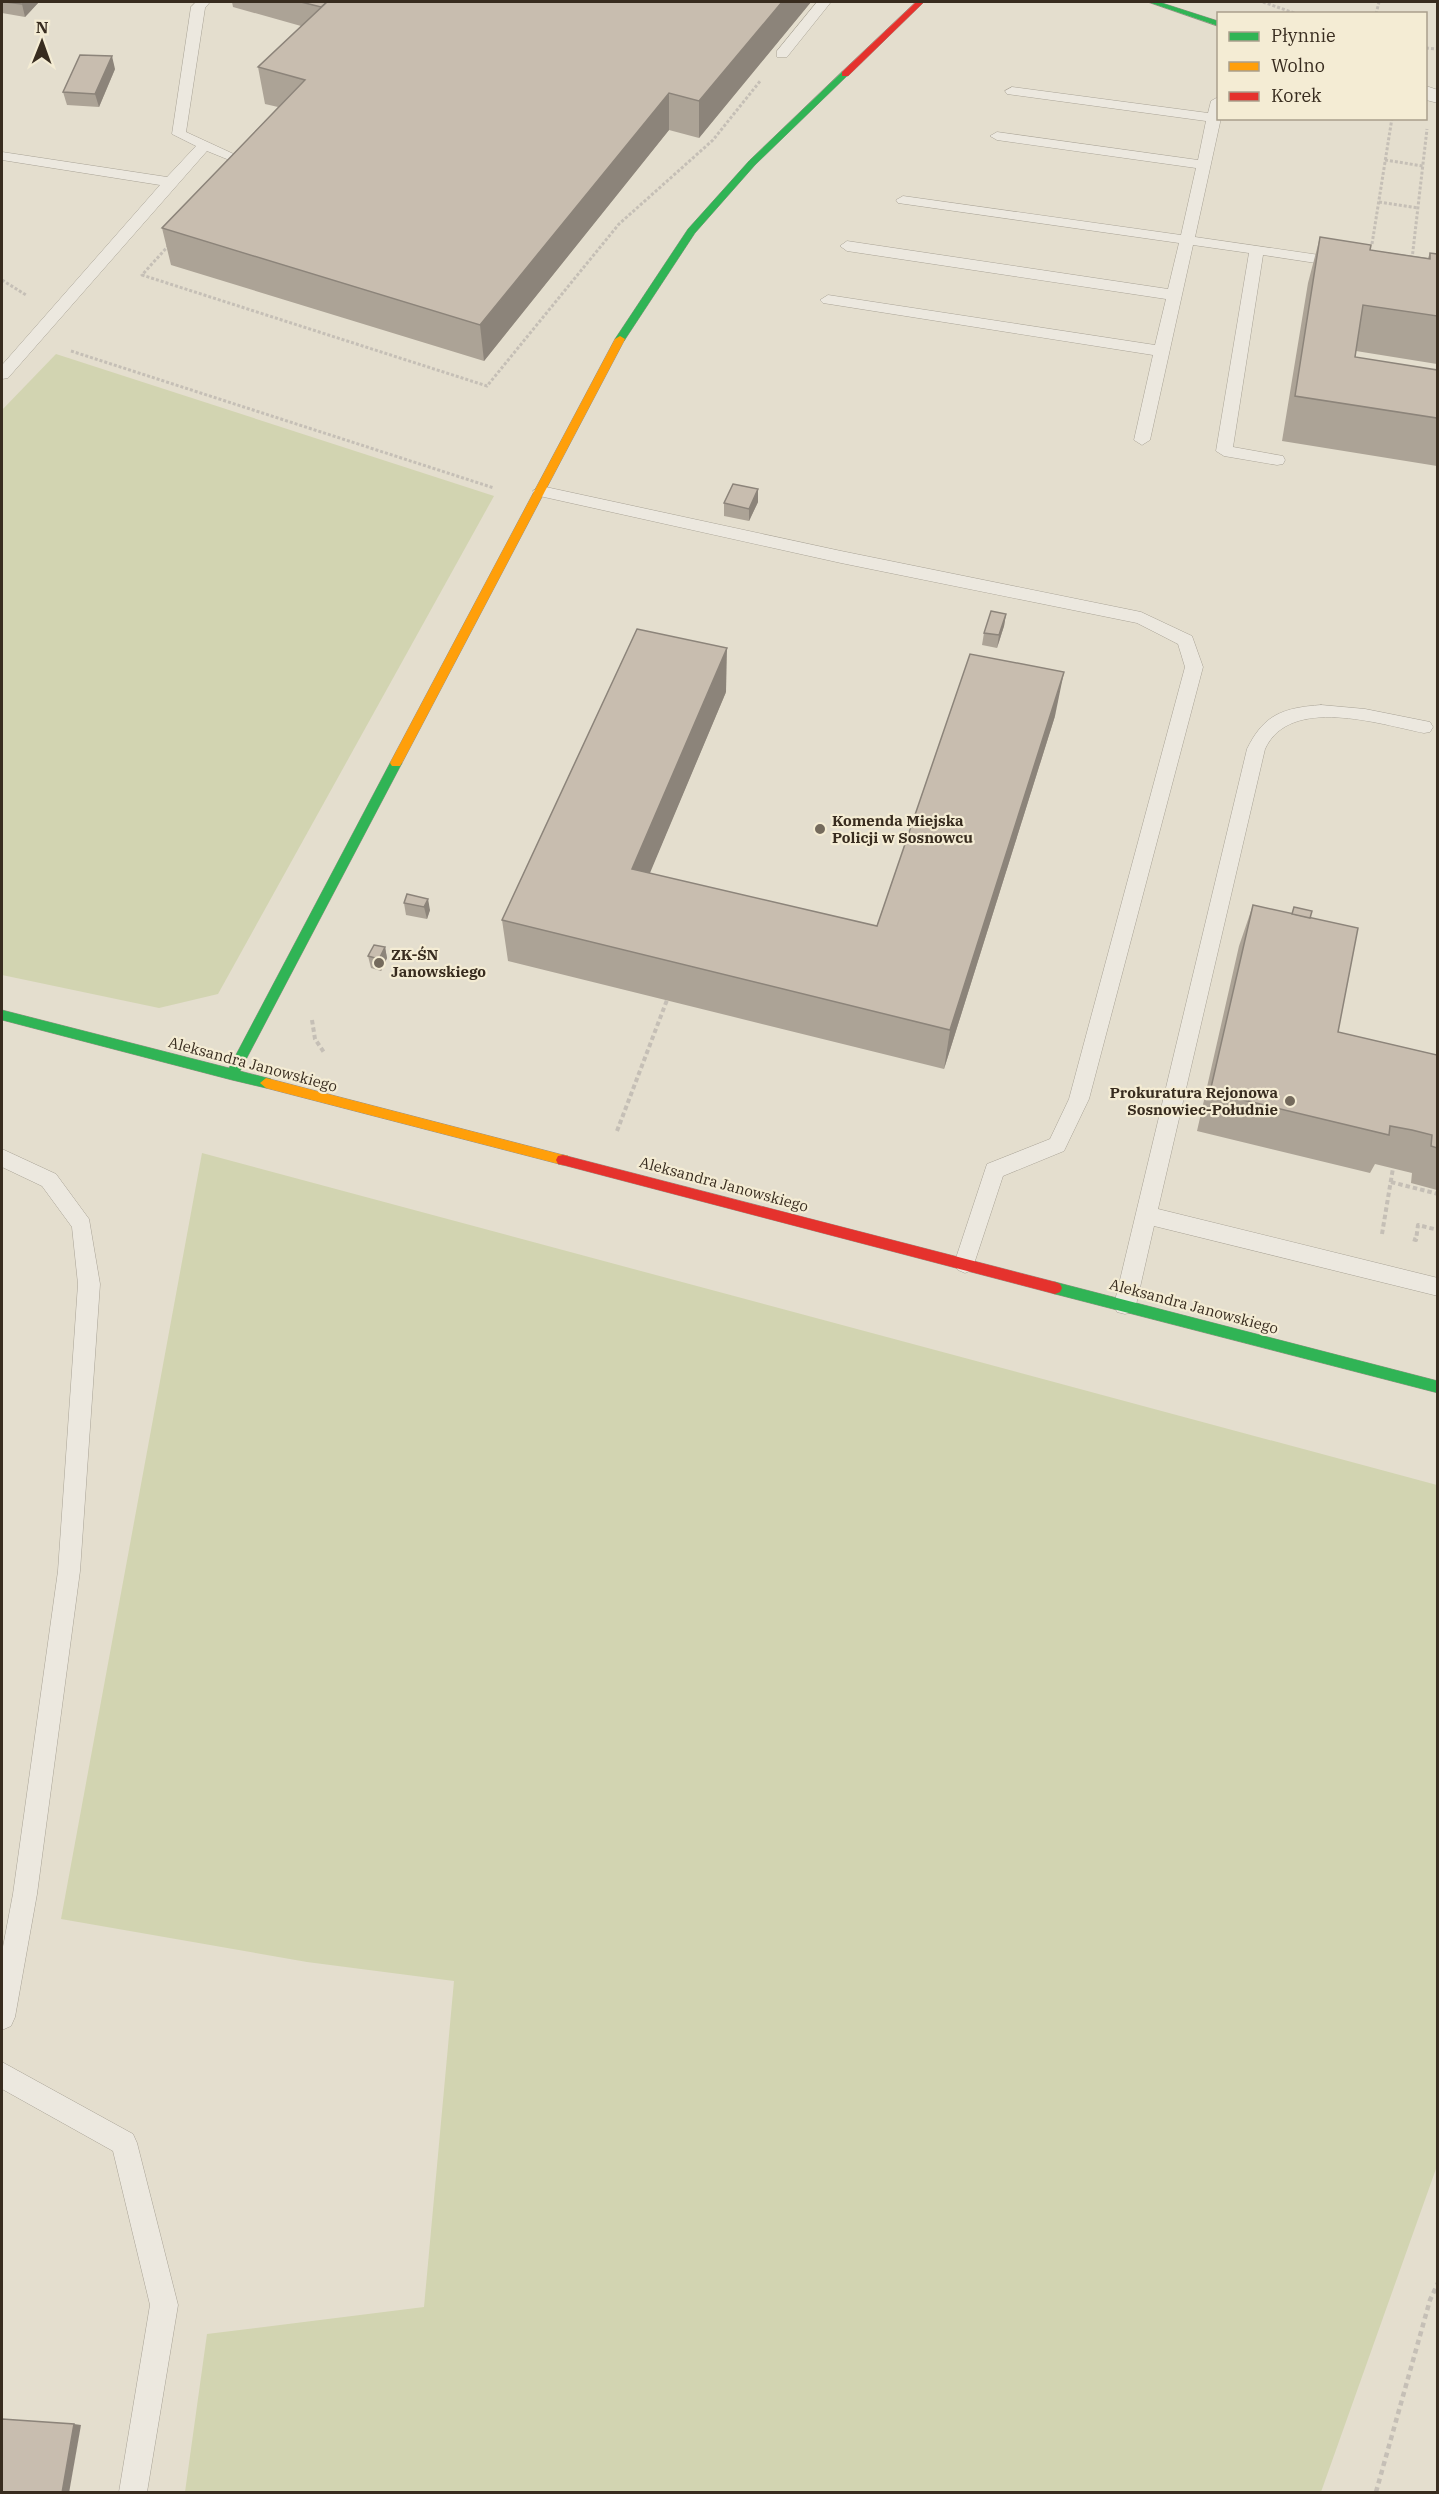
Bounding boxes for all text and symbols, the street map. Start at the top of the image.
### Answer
north arrow [12,12,72,72]
legend [1217,12,1427,120]
text: N [36,17,49,37]
text: Płynnie [1271,24,1336,47]
text: Wolno [1271,54,1325,77]
text: Korek [1271,84,1322,107]
place label: Komenda Miejska Policji w Sosnowcu [832,811,973,847]
marker: Komenda Miejska Policji w Sosnowcu [813,822,827,836]
place label: ZK-ŚN Janowskiego [391,945,486,981]
marker: ZK-ŚN Janowskiego [372,956,386,970]
street label: Aleksandra Janowskiego [167,1032,339,1096]
place label: Prokuratura Rejonowa Sosnowiec-Południe [1110,1083,1278,1119]
marker: Prokuratura Rejonowa Sosnowiec-Południe [1283,1094,1297,1108]
street label: Aleksandra Janowskiego [638,1152,810,1216]
street label: Aleksandra Janowskiego [1108,1274,1280,1338]

